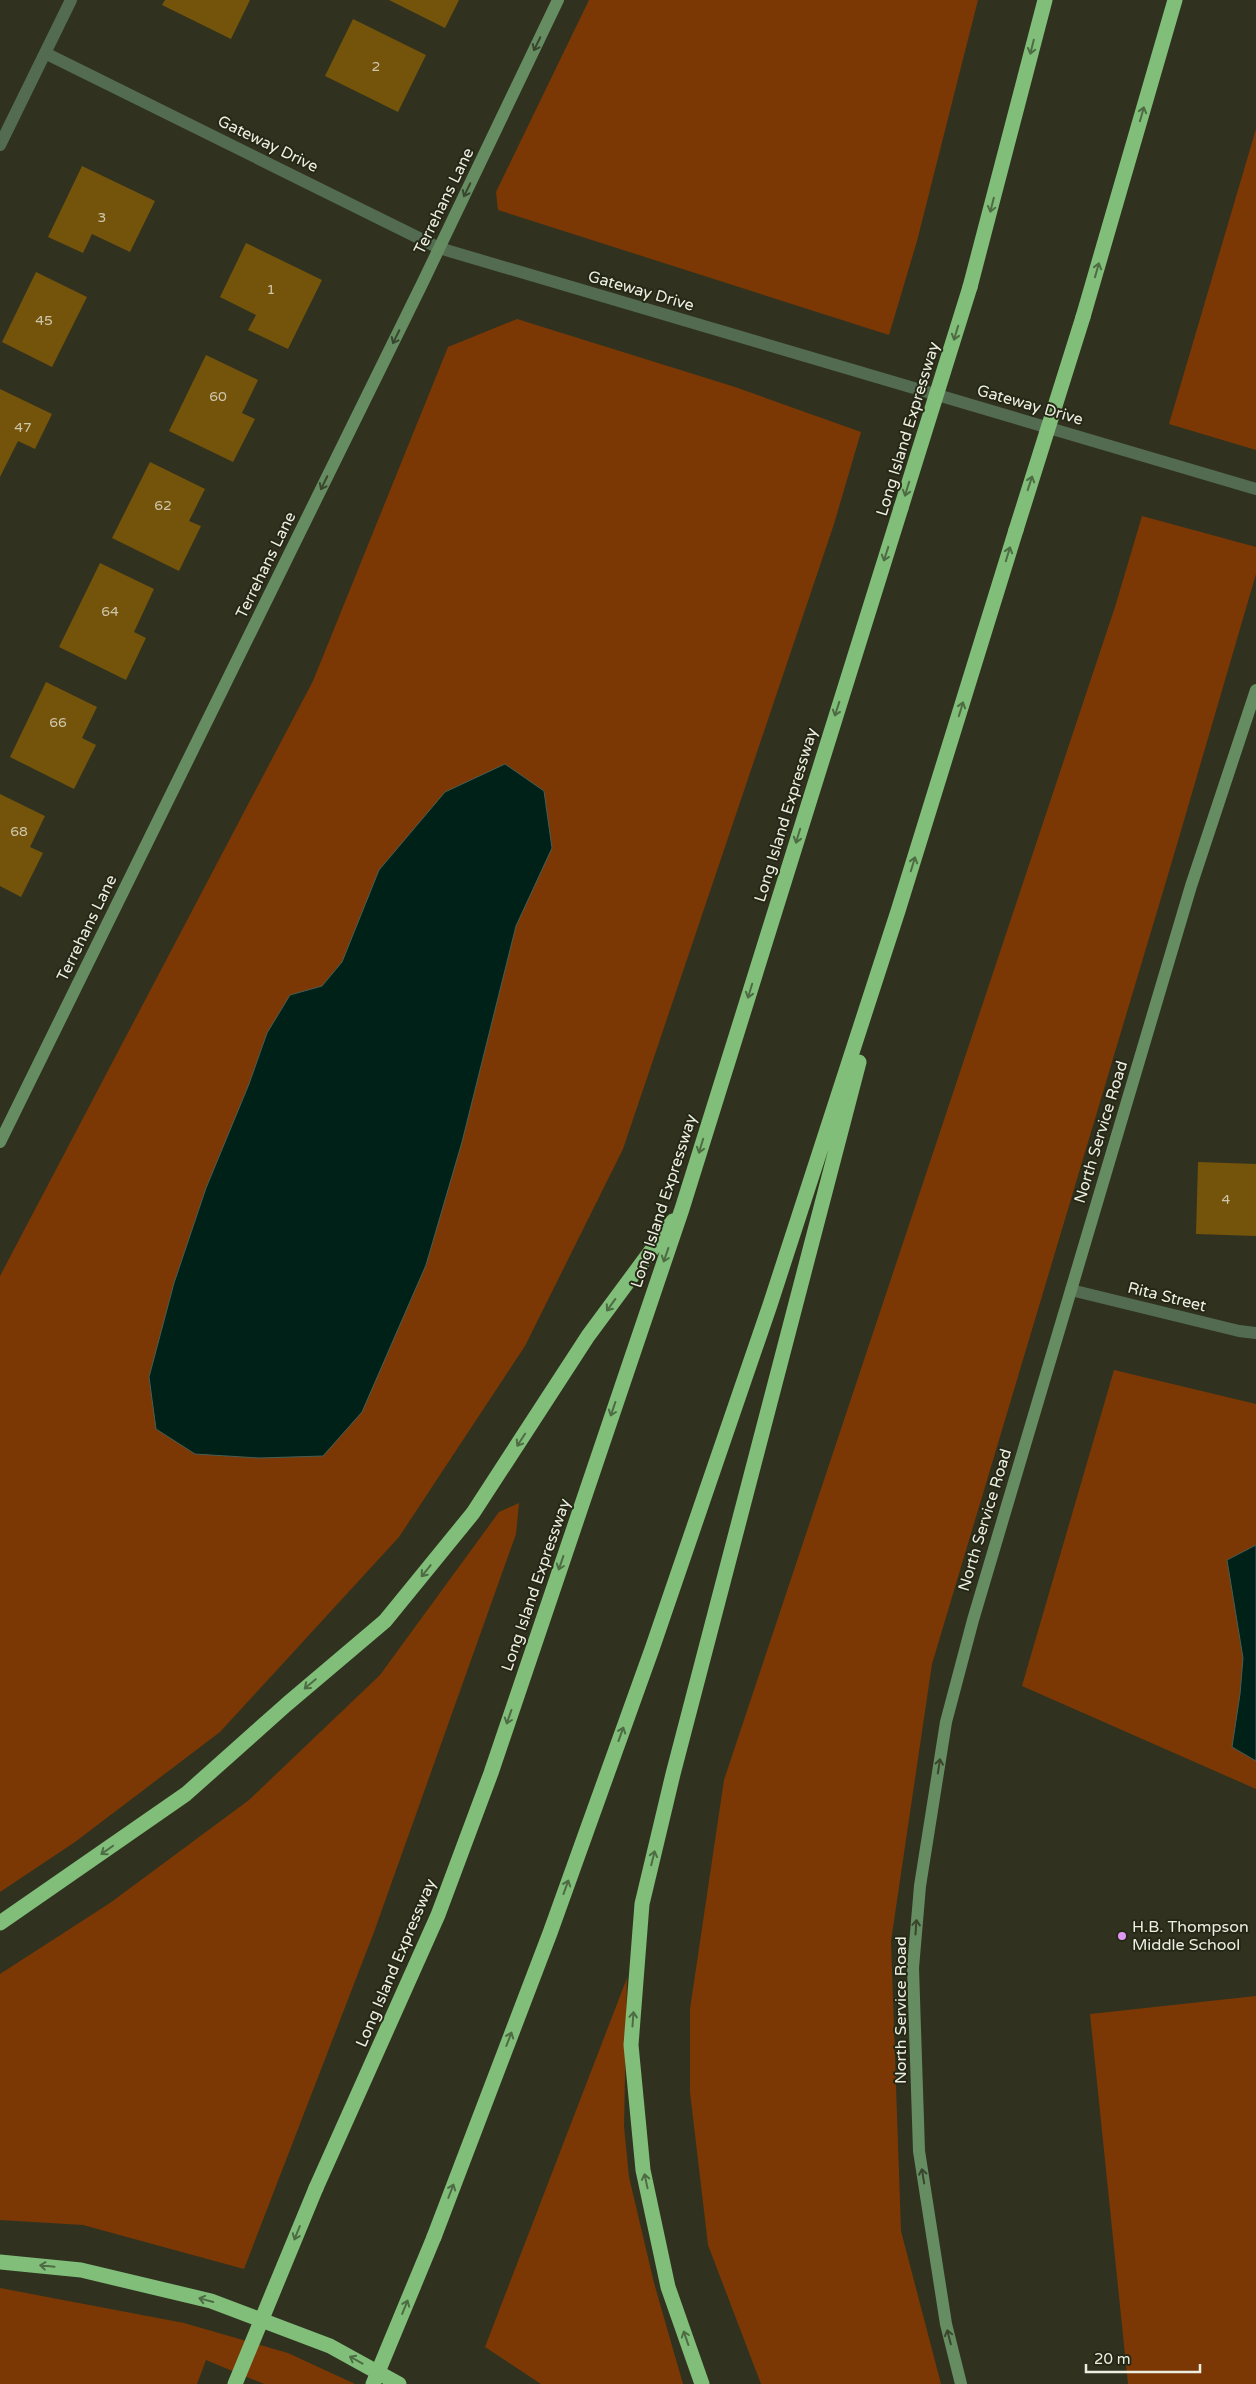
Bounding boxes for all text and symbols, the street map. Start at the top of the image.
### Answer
one-way arrow [532,36,541,51]
one-way arrow [1027,39,1037,55]
house number: 2 [372,58,380,75]
one-way arrow [1138,106,1148,122]
street label: Gateway Drive [214,111,322,177]
street label: Terrehans Lane [410,144,478,258]
one-way arrow [461,183,471,198]
one-way arrow [986,196,996,212]
house number: 3 [98,209,106,226]
one-way arrow [1092,262,1102,278]
street label: Gateway Drive [586,266,696,316]
house number: 1 [267,281,275,298]
house number: 45 [35,312,53,329]
one-way arrow [950,325,960,341]
one-way arrow [391,329,400,344]
street label: Long Island Expressway [872,339,944,519]
street label: Gateway Drive [975,380,1085,430]
house number: 60 [209,388,227,405]
house number: 47 [14,419,32,436]
one-way arrow [319,475,329,490]
one-way arrow [1026,476,1036,492]
one-way arrow [902,480,912,496]
house number: 62 [154,497,172,514]
street label: Terrehans Lane [232,508,300,622]
one-way arrow [881,546,891,562]
one-way arrow [1004,546,1014,562]
house number: 64 [101,603,119,620]
one-way arrow [832,701,842,717]
one-way arrow [956,701,966,717]
house number: 66 [49,714,67,731]
street label: Long Island Expressway [750,725,822,905]
house number: 68 [10,823,28,840]
one-way arrow [792,827,802,843]
one-way arrow [908,857,918,873]
street label: Terrehans Lane [53,871,121,985]
one-way arrow [744,982,754,998]
street label: North Service Road [1070,1058,1132,1206]
street label: Long Island Expressway [626,1111,702,1290]
one-way arrow [696,1138,706,1154]
house number: 4 [1222,1191,1231,1208]
one-way arrow [661,1247,670,1263]
street label: Rita Street [1126,1278,1208,1316]
one-way arrow [606,1298,616,1312]
one-way arrow [608,1401,618,1417]
one-way arrow [515,1433,526,1447]
street label: North Service Road [954,1446,1016,1594]
street label: Long Island Expressway [497,1496,575,1674]
one-way arrow [556,1555,566,1571]
one-way arrow [420,1565,431,1578]
one-way arrow [304,1679,317,1690]
one-way arrow [504,1709,514,1725]
one-way arrow [617,1727,626,1743]
one-way arrow [935,1758,945,1774]
one-way arrow [100,1845,114,1855]
one-way arrow [649,1851,658,1867]
street label: Long Island Expressway [351,1875,441,2050]
one-way arrow [562,1880,571,1895]
place label: H.B. Thompson Middle School [1132,1917,1249,1955]
one-way arrow [912,1919,921,1935]
marker: H.B. Thompson Middle School [1116,1930,1128,1942]
street label: North Service Road [891,1936,911,2084]
one-way arrow [629,2011,638,2027]
one-way arrow [505,2032,514,2048]
one-way arrow [918,2169,928,2185]
one-way arrow [641,2173,650,2189]
one-way arrow [447,2184,456,2199]
one-way arrow [292,2225,302,2240]
one-way arrow [39,2261,55,2271]
one-way arrow [198,2295,214,2305]
one-way arrow [400,2300,410,2315]
one-way arrow [944,2329,953,2345]
one-way arrow [681,2331,690,2346]
scale bar [1086,2342,1200,2374]
text: 20 m [1094,2350,1131,2368]
one-way arrow [350,2355,364,2365]

